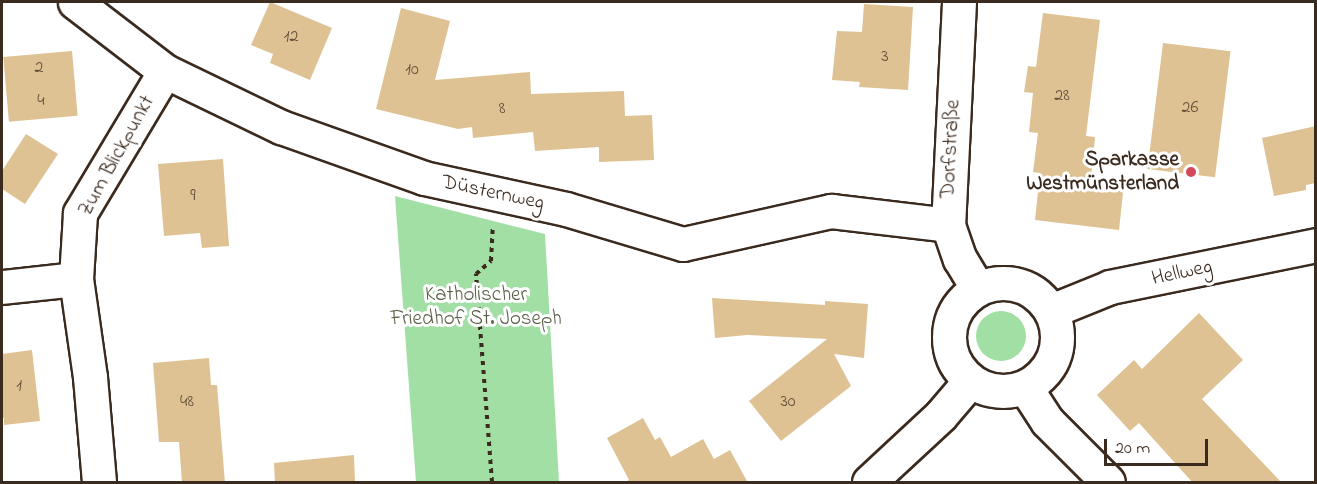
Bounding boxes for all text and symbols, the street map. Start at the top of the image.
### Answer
house number: 12 [284,26,298,48]
house number: 3 [881,46,889,68]
house number: 2 [35,57,43,79]
house number: 10 [405,59,419,81]
house number: 28 [1054,85,1070,107]
house number: 4 [37,90,45,112]
street label: Zum Blickpunkt [73,91,161,221]
house number: 26 [1182,97,1198,119]
house number: 8 [499,98,505,120]
street label: Dorfstraße [936,99,966,199]
place label: Sparkasse Westmünsterland [1026,147,1179,197]
marker: Sparkasse Westmünsterland [1184,165,1198,179]
street label: Düsternweg [440,170,546,216]
house number: 9 [190,185,196,207]
street label: Hellweg [1149,254,1215,292]
park label: Katholischer Friedhof St. Joseph [390,282,562,332]
house number: 1 [16,375,22,397]
house number: 48 [180,391,194,413]
house number: 30 [780,391,796,413]
scale bar [1107,427,1210,465]
text: 20 m [1115,436,1150,462]

